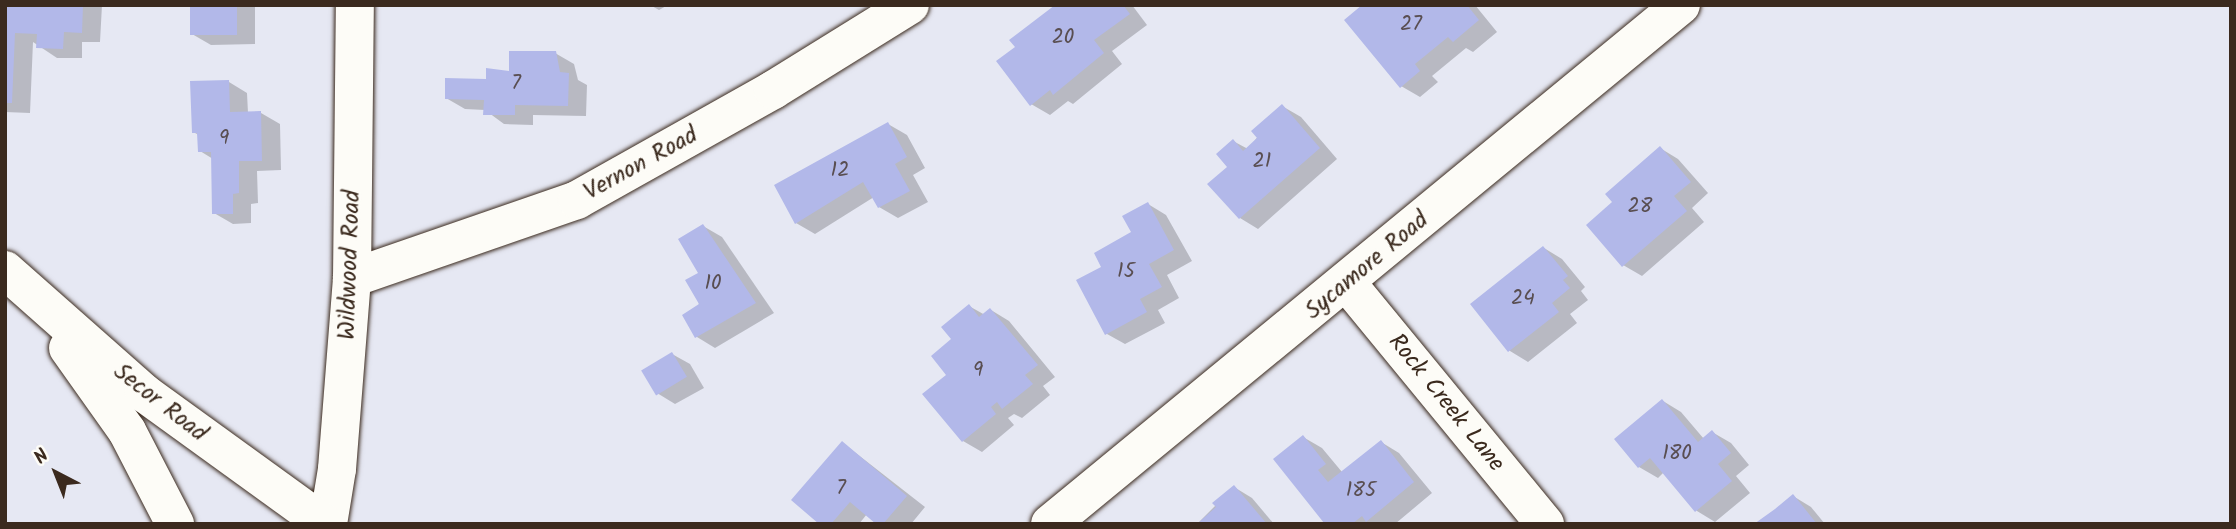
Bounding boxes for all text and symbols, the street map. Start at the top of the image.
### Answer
house number: 27 [1400,12,1422,38]
house number: 20 [1052,25,1074,51]
house number: 7 [511,71,521,97]
street label: Vernon Road [579,121,703,207]
house number: 9 [219,126,229,152]
house number: 21 [1253,149,1271,175]
house number: 12 [831,158,849,184]
street label: Wildwood Road [333,190,367,340]
house number: 28 [1628,194,1652,220]
street label: Sycamore Road [1299,206,1435,326]
house number: 15 [1117,259,1135,285]
house number: 10 [704,271,722,297]
house number: 24 [1511,286,1535,312]
street label: Rock Creek Lane [1382,328,1510,478]
street label: Secor Road [107,358,213,448]
house number: 9 [973,358,983,384]
north arrow [21,438,91,508]
house number: 180 [1662,441,1692,467]
text: N [27,442,56,473]
house number: 7 [836,476,846,502]
house number: 185 [1346,478,1376,504]

